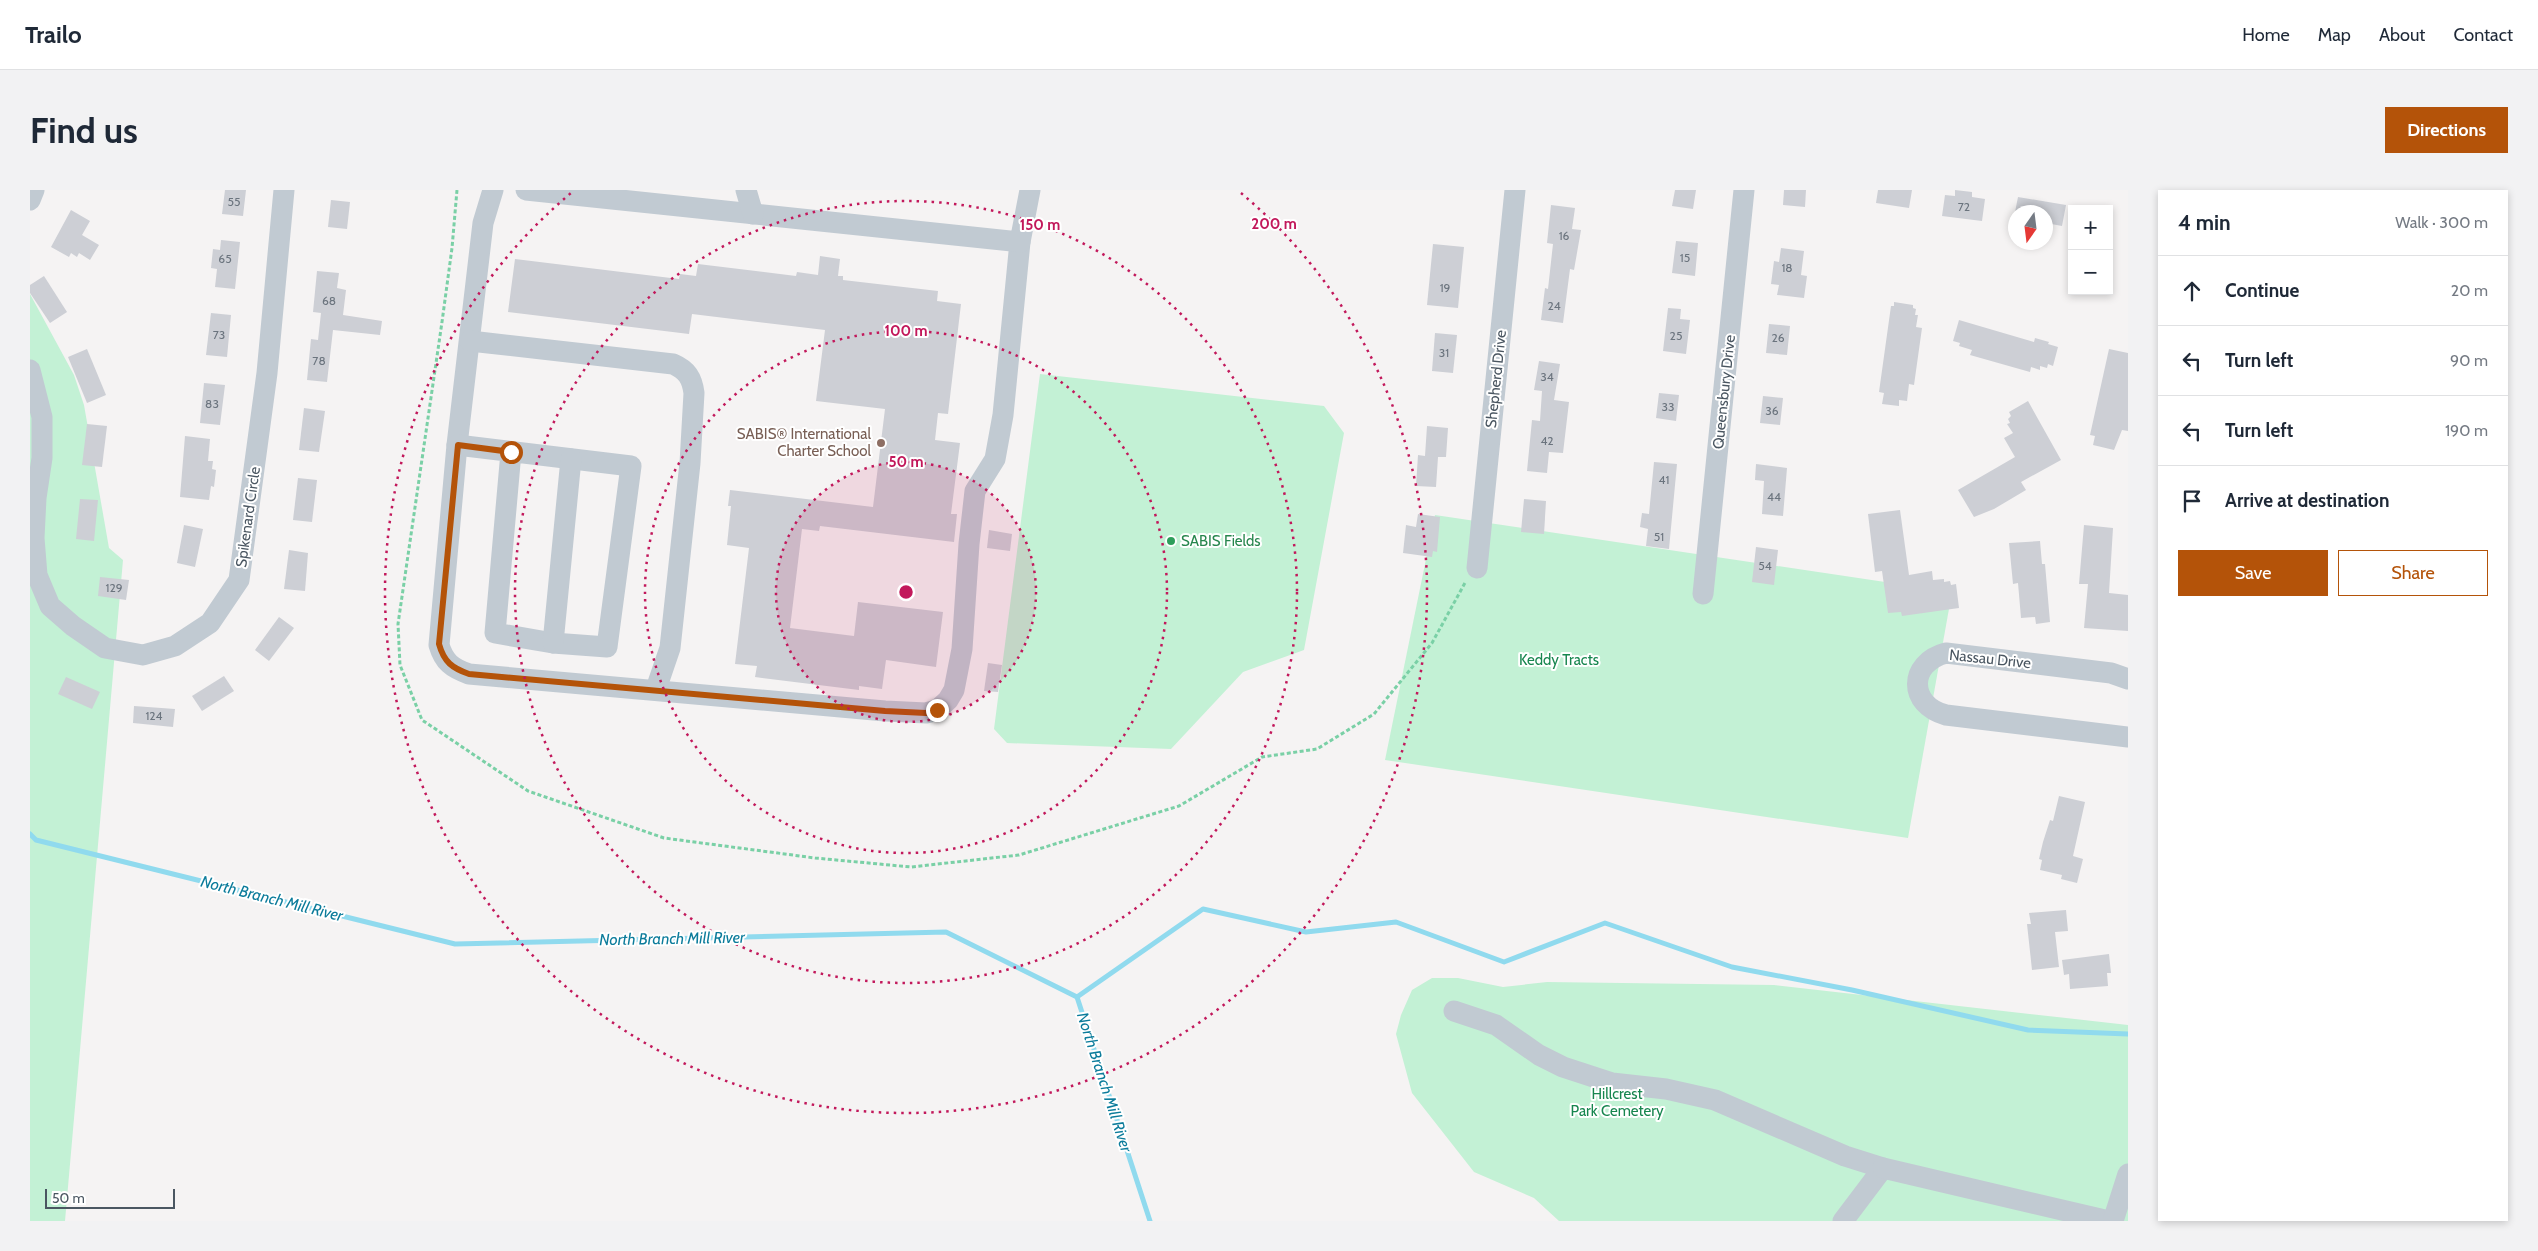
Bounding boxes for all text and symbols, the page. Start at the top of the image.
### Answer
text: Trailo [25,20,82,49]
text: Home [2242,24,2290,46]
text: Map [2318,24,2351,46]
text: About [2379,24,2425,46]
text: Contact [2453,24,2513,46]
button: Directions [2385,107,2508,153]
text: Find us [30,109,138,152]
house number: 55 [228,194,240,209]
house number: 72 [1958,199,1970,214]
north arrow [2008,205,2053,250]
map controls [2068,205,2113,295]
button: + [2068,205,2113,250]
text: 4 min [2178,210,2231,235]
text: Walk · 300 m [2395,213,2488,232]
text: 200 m [1251,215,1297,233]
text: 150 m [1020,216,1060,234]
house number: 16 [1559,228,1570,243]
house number: 15 [1680,250,1690,265]
button: − [2068,250,2113,295]
house number: 65 [218,251,232,266]
house number: 18 [1781,260,1793,275]
icon: ahead [2178,277,2206,305]
text: Continue [2225,279,2299,302]
house number: 19 [1440,280,1451,295]
text: 20 m [2451,281,2488,300]
house number: 68 [322,293,336,308]
house number: 24 [1547,298,1561,313]
text: 100 m [884,322,928,340]
house number: 73 [213,327,225,342]
house number: 25 [1670,328,1682,343]
street label: Shepherd Drive [1482,329,1510,429]
house number: 26 [1771,330,1785,345]
street label: Queensbury Drive [1709,334,1739,450]
house number: 31 [1439,345,1449,360]
icon: left [2178,347,2206,375]
text: Turn left [2225,349,2293,372]
text: 90 m [2450,351,2488,370]
house number: 78 [312,353,326,368]
house number: 34 [1540,369,1554,384]
house number: 83 [205,396,219,411]
house number: 33 [1662,399,1674,414]
house number: 36 [1765,403,1779,418]
icon: left [2178,417,2206,445]
text: Turn left [2225,419,2293,442]
text: 190 m [2445,421,2488,440]
place label: SABIS® International Charter School [737,425,871,460]
house number: 42 [1540,433,1554,448]
marker: SABIS® International Charter School [875,437,887,449]
route start [500,441,523,464]
text: 50 m [888,453,924,471]
street label: Spikenard Circle [232,465,264,569]
house number: 41 [1659,472,1669,487]
icon: arrive [2178,487,2206,515]
house number: 44 [1767,489,1781,504]
text: Arrive at destination [2225,489,2389,512]
house number: 51 [1654,529,1664,544]
place label: SABIS Fields [1181,532,1261,550]
marker: SABIS Fields [1165,535,1177,547]
button: Save [2178,550,2328,596]
button: Share [2338,550,2488,596]
house number: 54 [1758,558,1772,573]
house number: 129 [105,580,123,595]
centre of rings [897,583,915,601]
street label: Nassau Drive [1948,646,2032,672]
park label: Keddy Tracts [1519,651,1599,669]
route end [926,699,949,722]
house number: 124 [145,708,163,723]
water label: North Branch Mill River [199,872,346,926]
water label: North Branch Mill River [599,928,746,949]
water label: North Branch Mill River [1073,1010,1136,1155]
park label: Hillcrest Park Cemetery [1571,1085,1664,1120]
scale bar [45,1186,175,1209]
text: 50 m [52,1189,85,1207]

